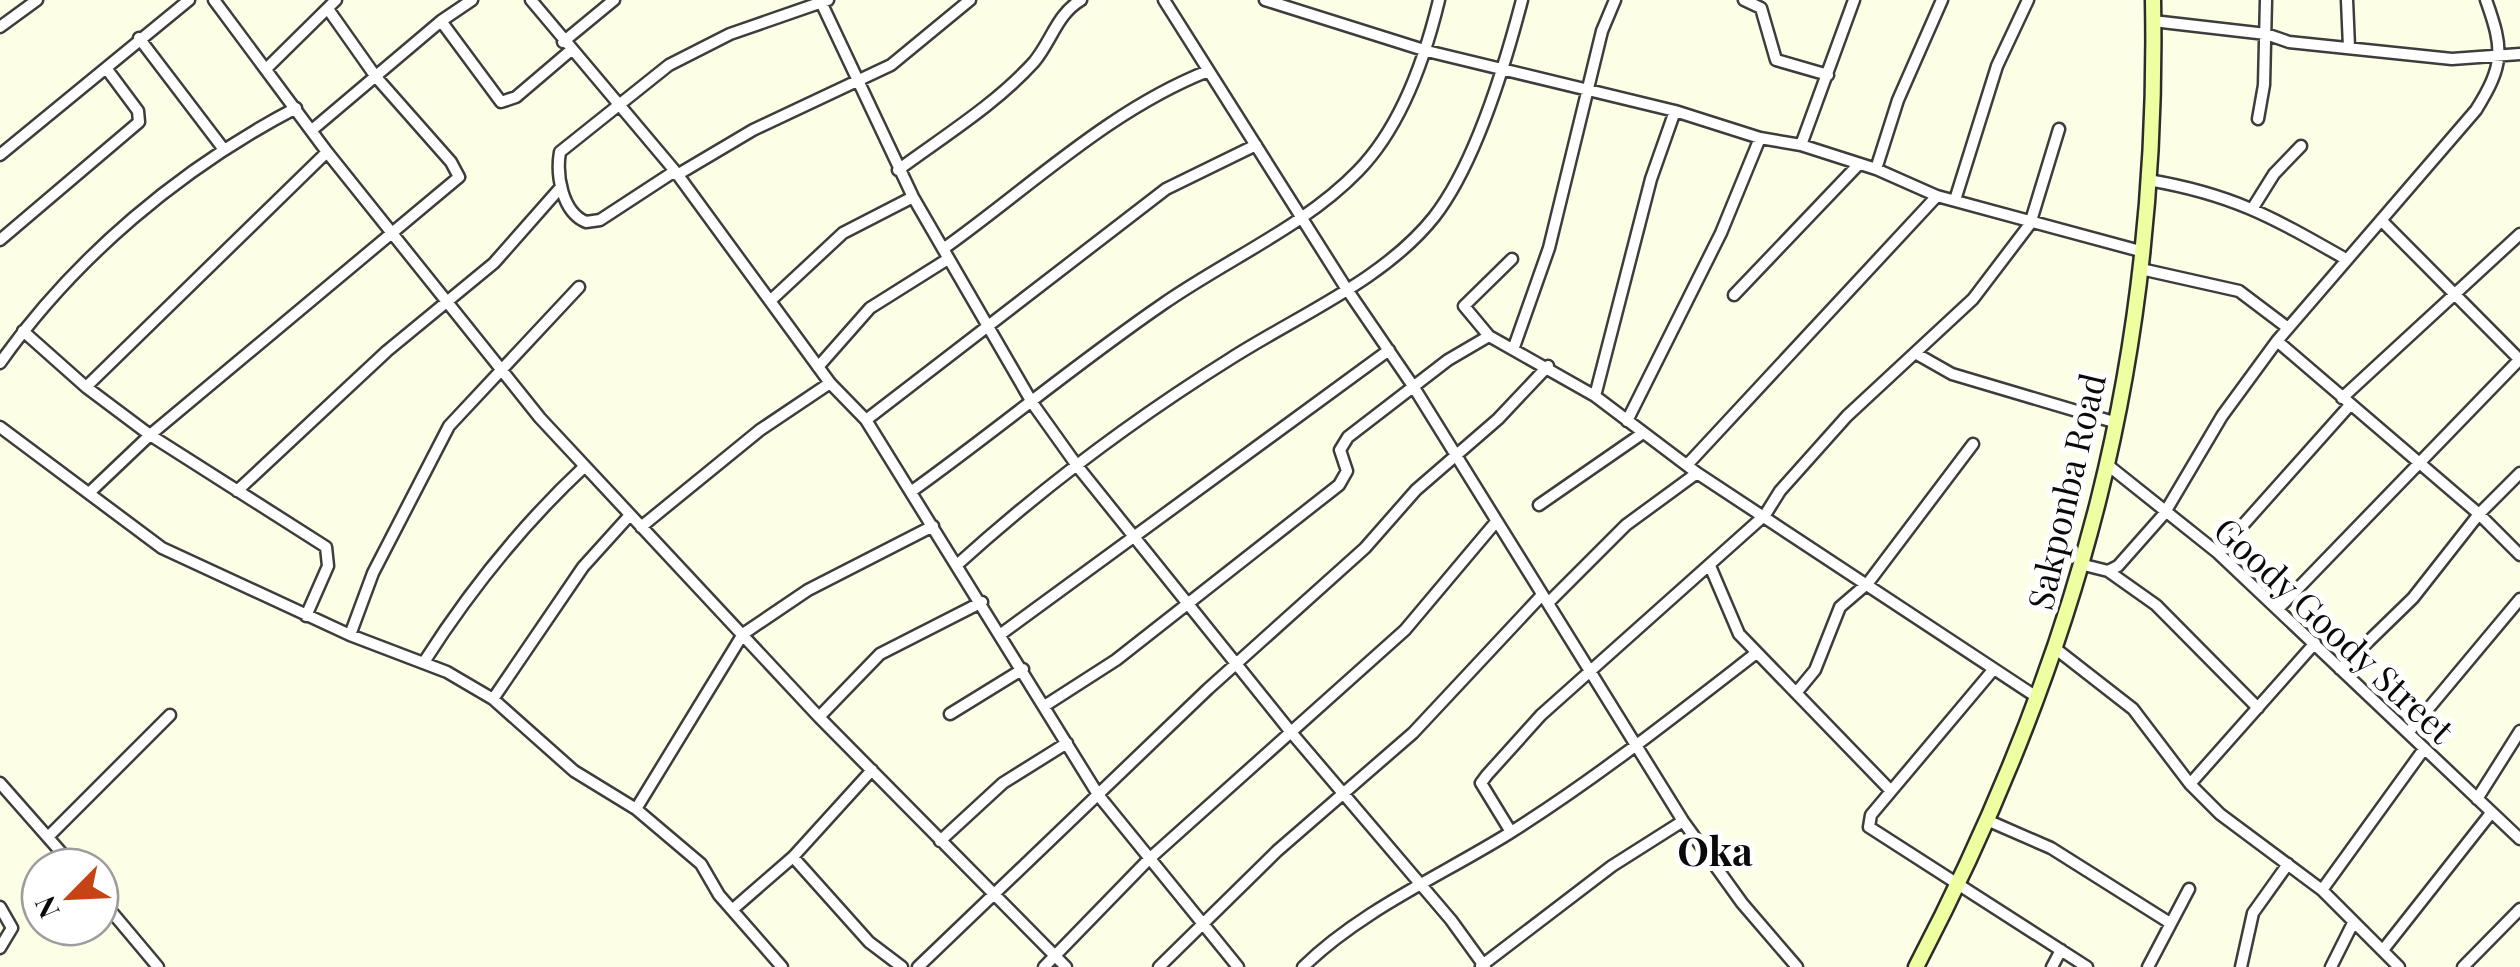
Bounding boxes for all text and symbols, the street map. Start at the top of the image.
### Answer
street label: Sakponba Road [2015,368,2115,614]
street label: Goody Goody Street [2205,506,2465,753]
district label: Oka [1677,823,1753,876]
north arrow [20,847,120,947]
text: N [25,891,67,925]

